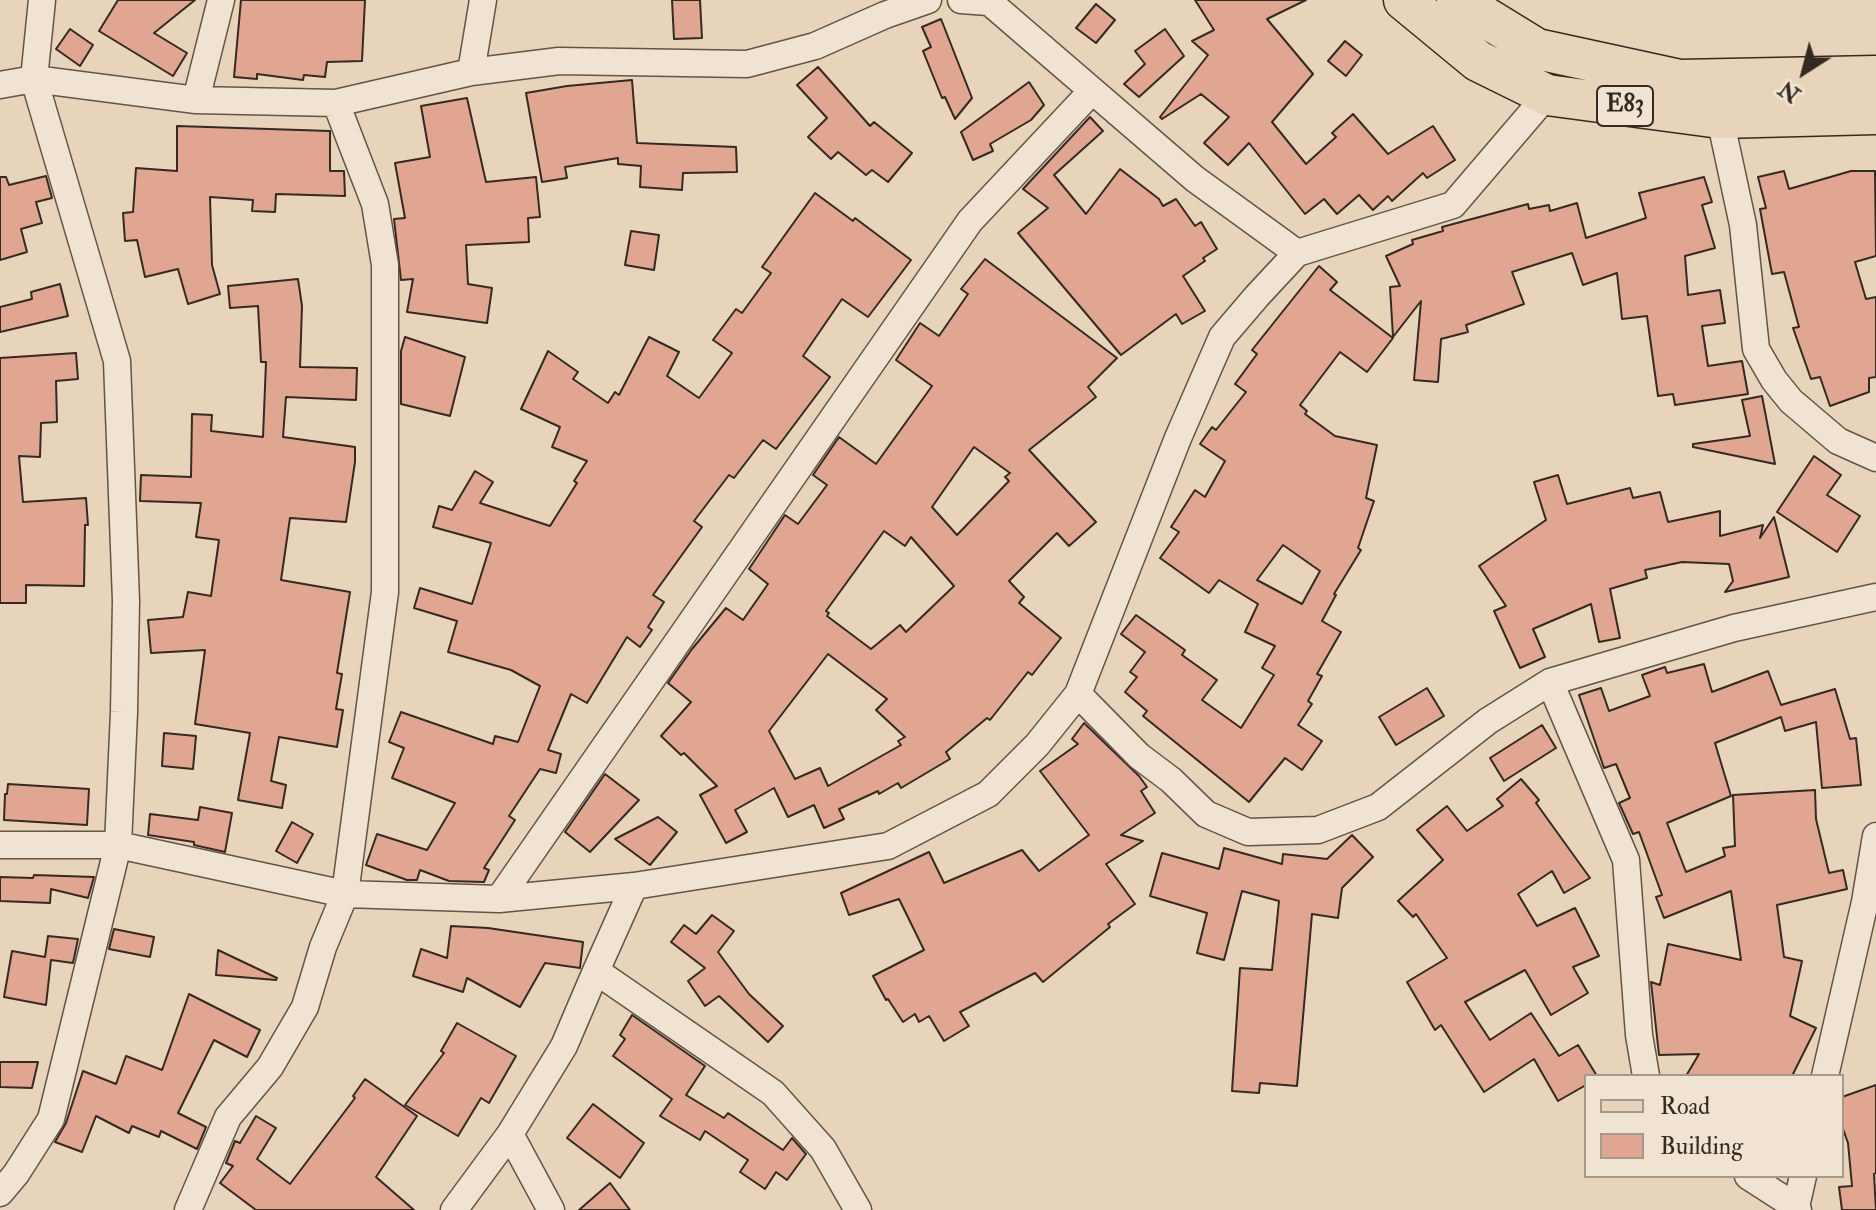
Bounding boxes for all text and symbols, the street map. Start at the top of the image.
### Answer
north arrow [1764,32,1844,112]
text: N [1774,74,1806,109]
road number: E83 [1597,86,1653,126]
legend [1584,1074,1844,1178]
text: Road [1660,1091,1710,1122]
text: Building [1660,1131,1743,1162]

